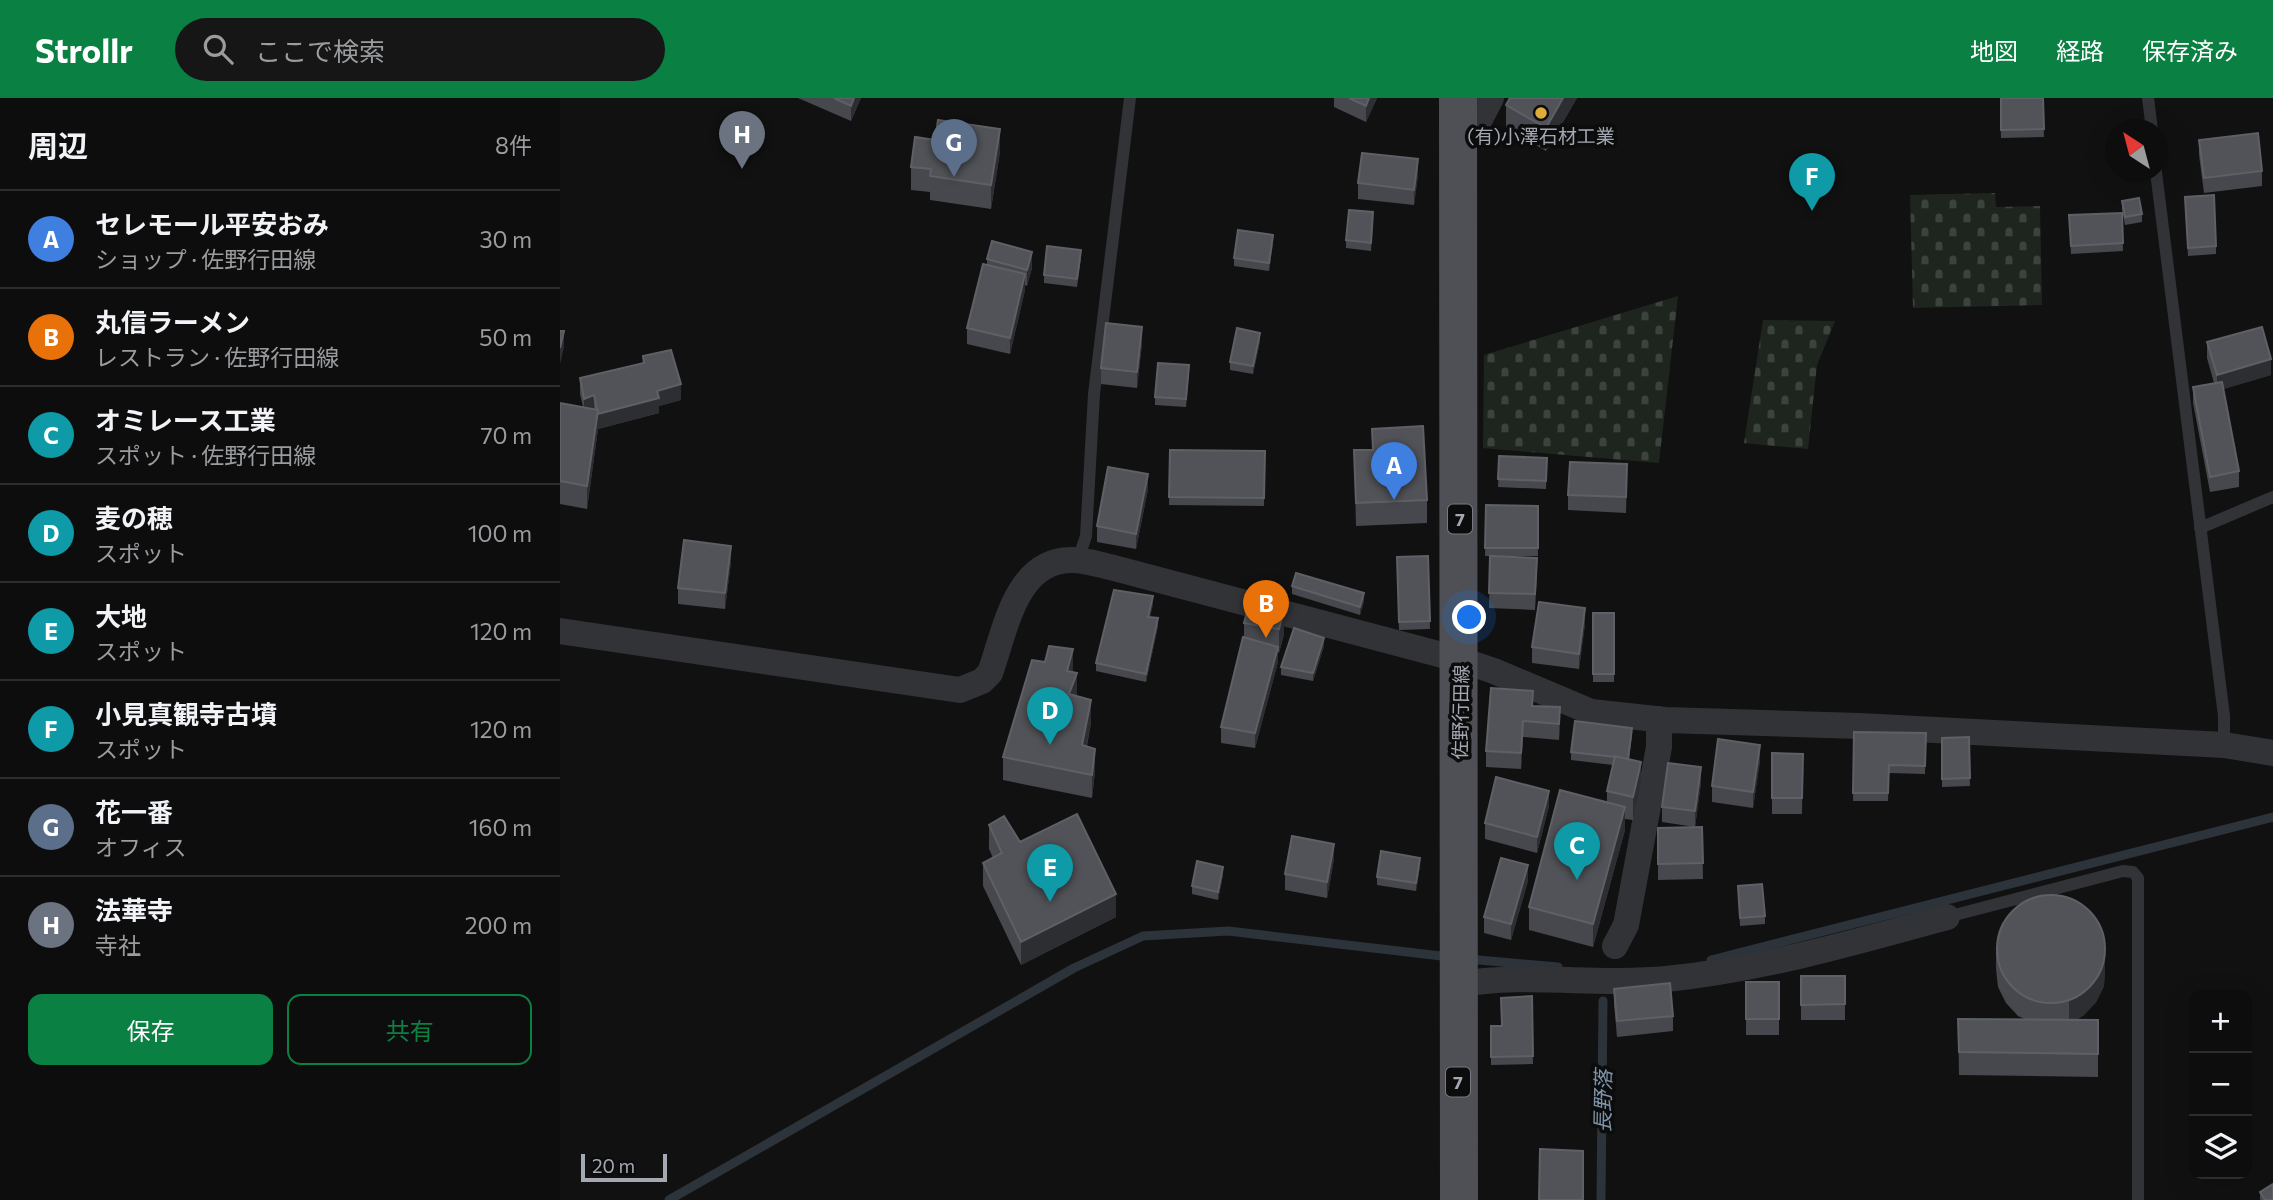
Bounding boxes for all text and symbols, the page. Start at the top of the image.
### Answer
search box [175,18,665,81]
text: Strollr [35,29,133,70]
icon: search [199,30,237,68]
text: ここで検索 [255,35,385,66]
text: 地図 [1970,36,2018,65]
text: 経路 [2056,36,2104,65]
text: 保存済み [2142,36,2238,65]
marker: (有)小澤石材工業 [1533,105,1549,121]
pin: H [719,111,765,169]
pin: G [931,119,977,177]
north arrow [2105,119,2168,182]
place label: (有)小澤石材工業 [1467,124,1615,147]
text: 周辺 [28,126,88,163]
text: 8件 [495,131,532,159]
pin: F [1789,153,1835,211]
text: セレモール平安おみ [95,208,329,239]
text: A [43,225,59,253]
text: 30 m [479,225,532,253]
text: ショップ · 佐野行田線 [95,245,316,273]
text: 丸信ラーメン [95,306,250,337]
text: B [43,323,59,351]
text: 50 m [479,323,532,351]
text: レストラン · 佐野行田線 [95,343,339,371]
text: オミレース工業 [95,404,276,435]
text: C [43,421,59,449]
text: 70 m [480,421,532,449]
text: スポット · 佐野行田線 [95,441,316,469]
pin: A [1371,442,1417,500]
text: 麦の穂 [95,502,173,533]
road number: 7 [1448,505,1472,534]
text: D [43,519,59,547]
text: 100 m [468,519,532,547]
text: スポット [95,539,187,567]
pin: B [1243,580,1289,638]
text: 大地 [95,600,147,631]
your location [1452,600,1486,634]
text: E [44,617,58,645]
text: 120 m [470,617,532,645]
text: スポット [95,637,187,665]
street label: 佐野行田線 [1448,664,1472,760]
pin: D [1027,687,1073,745]
text: 小見真観寺古墳 [95,698,277,729]
text: F [44,715,58,743]
text: 120 m [470,715,532,743]
text: スポット [95,735,187,763]
text: 花一番 [95,796,173,827]
text: G [43,813,59,841]
text: 160 m [469,813,532,841]
pin: C [1554,822,1600,880]
text: オフィス [95,833,187,861]
pin: E [1027,844,1073,902]
text: 法華寺 [95,894,173,925]
text: H [42,911,60,939]
text: 200 m [465,911,532,939]
text: 寺社 [95,931,141,959]
map controls [2189,990,2252,1179]
button: + [2189,990,2252,1053]
button: 保存 [28,994,273,1065]
button: 共有 [287,994,532,1065]
button: − [2189,1053,2252,1116]
water label: 長野落 [1589,1066,1615,1133]
road number: 7 [1446,1068,1470,1097]
button: layers [2189,1116,2252,1179]
scale bar [581,1151,667,1183]
text: 20 m [592,1154,635,1177]

